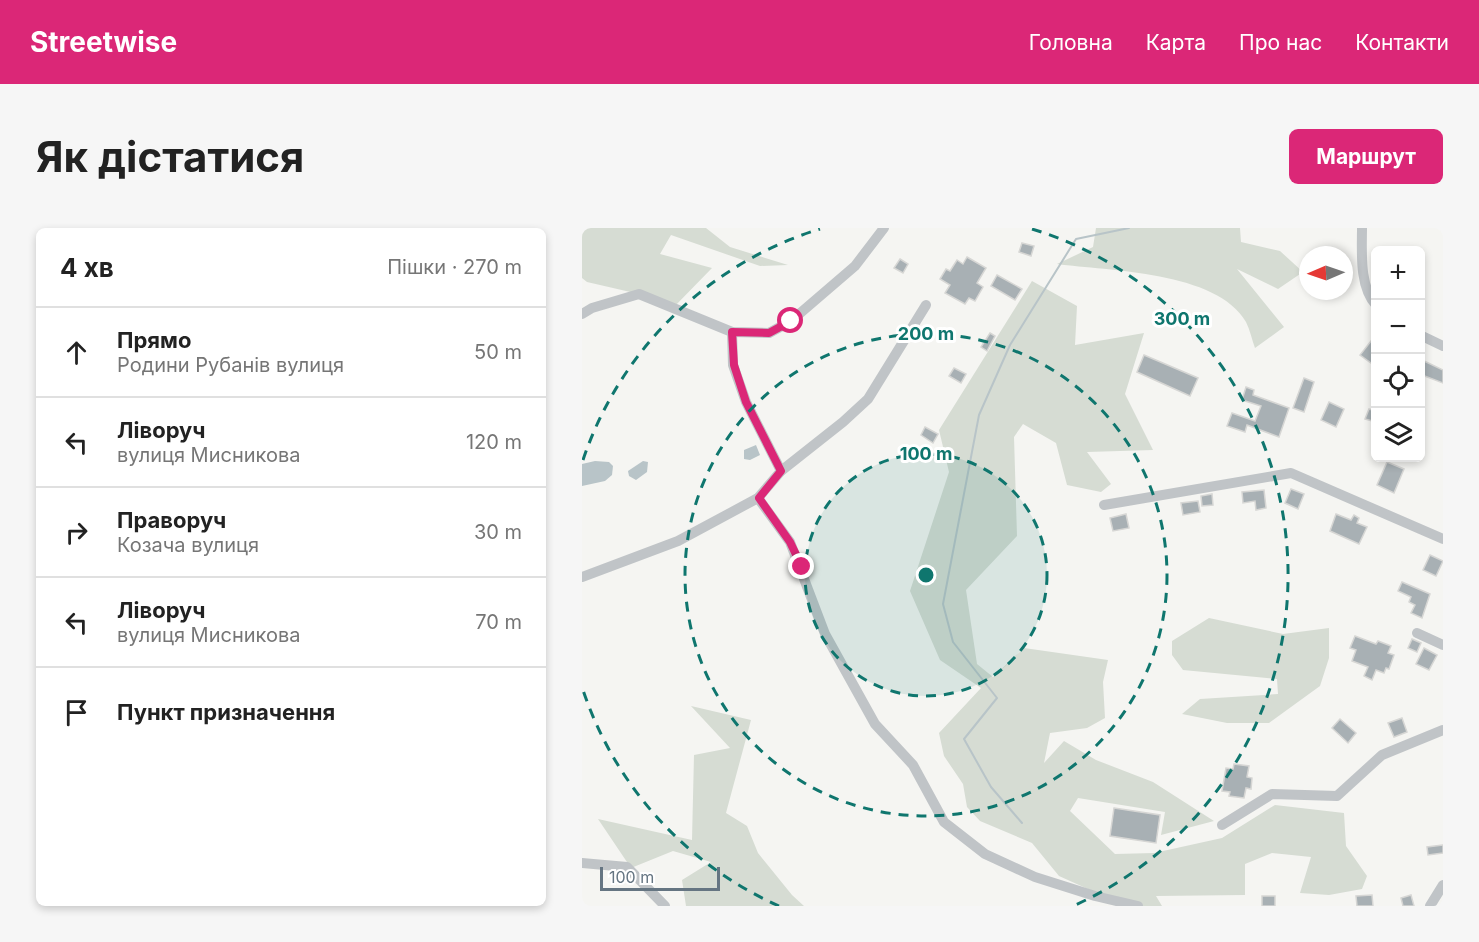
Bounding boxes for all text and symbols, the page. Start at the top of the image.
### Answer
text: Streetwise [30,25,177,59]
text: Головна [1029,30,1113,55]
text: Карта [1146,30,1206,55]
text: Про нас [1239,30,1322,55]
text: Контакти [1355,30,1449,55]
button: Маршрут [1289,129,1443,184]
text: Як дістатися [36,131,304,182]
north arrow [1299,246,1353,300]
map controls [1371,246,1425,462]
button: + [1371,246,1425,300]
text: 4 хв [60,252,114,283]
text: Пішки · 270 m [387,255,522,279]
button: − [1371,300,1425,354]
route start [777,307,803,333]
text: 300 m [1154,308,1210,329]
text: 200 m [898,323,954,344]
text: Прямо [117,327,191,353]
icon: ahead [60,336,93,369]
text: 50 m [474,340,522,364]
text: Родини Рубанів вулиця [117,353,344,377]
button: locate [1371,354,1425,408]
button: layers [1371,408,1425,462]
text: Ліворуч [117,417,205,443]
icon: left [60,426,93,459]
text: 120 m [466,430,522,454]
text: вулиця Мисникова [117,443,301,467]
text: 100 m [900,443,952,464]
text: Праворуч [117,507,226,533]
icon: right [60,516,93,549]
text: 30 m [474,520,522,544]
text: Козача вулиця [117,533,259,557]
route end [788,553,814,579]
centre of rings [916,565,936,585]
text: Ліворуч [117,597,205,623]
icon: left [60,606,93,639]
text: 70 m [475,610,522,634]
text: вулиця Мисникова [117,623,301,647]
icon: arrive [60,696,93,729]
text: Пункт призначення [117,699,335,725]
scale bar [600,864,720,892]
text: 100 m [609,867,654,887]

